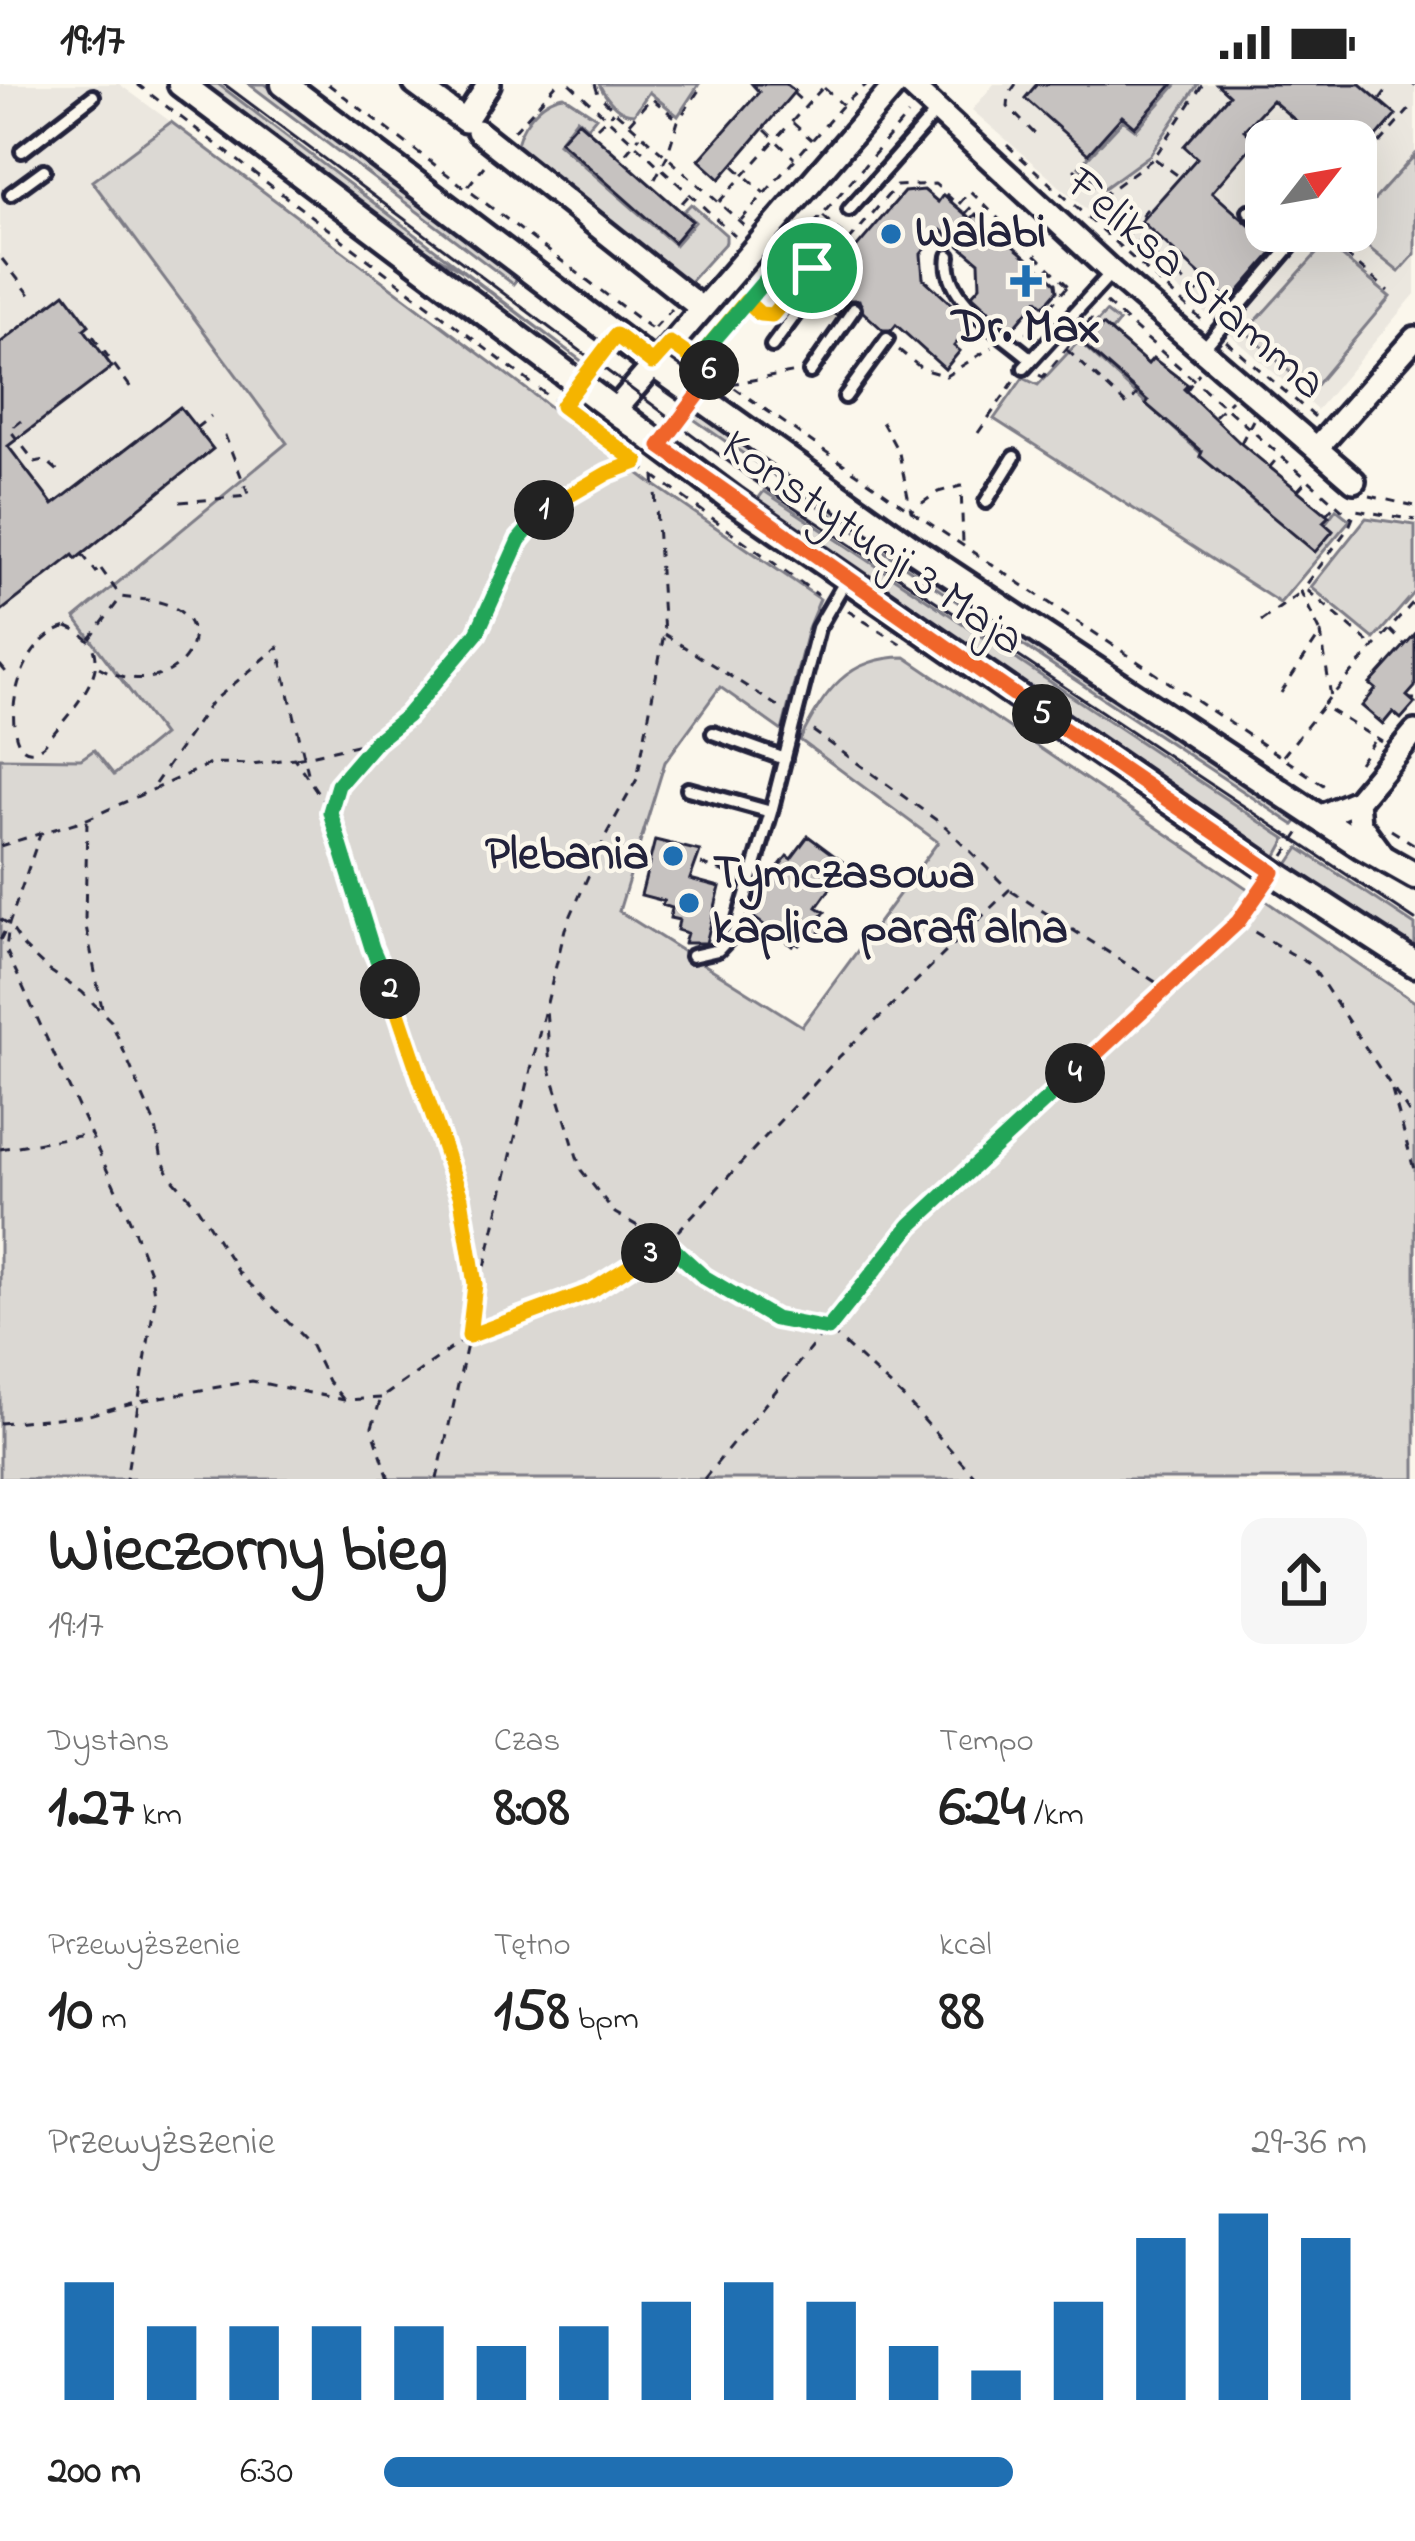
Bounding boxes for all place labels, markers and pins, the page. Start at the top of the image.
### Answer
place label: Walabi [915,199,1046,269]
pin [761,217,863,319]
marker: Walabi [878,221,904,247]
marker: Dr. Max [1013,268,1039,294]
place label: Dr. Max [950,294,1100,364]
pin: 6 [679,340,739,400]
pin: 1 [514,480,574,540]
pin: 5 [1012,684,1072,744]
place label: Plebania [485,821,649,891]
place label: Tymczasowa kaplica parafialna [713,840,1068,965]
marker: Plebania [660,843,686,869]
marker: Tymczasowa kaplica parafialna [676,890,702,916]
pin: 2 [360,959,420,1019]
pin: 4 [1045,1043,1105,1103]
pin: 3 [621,1223,681,1283]

